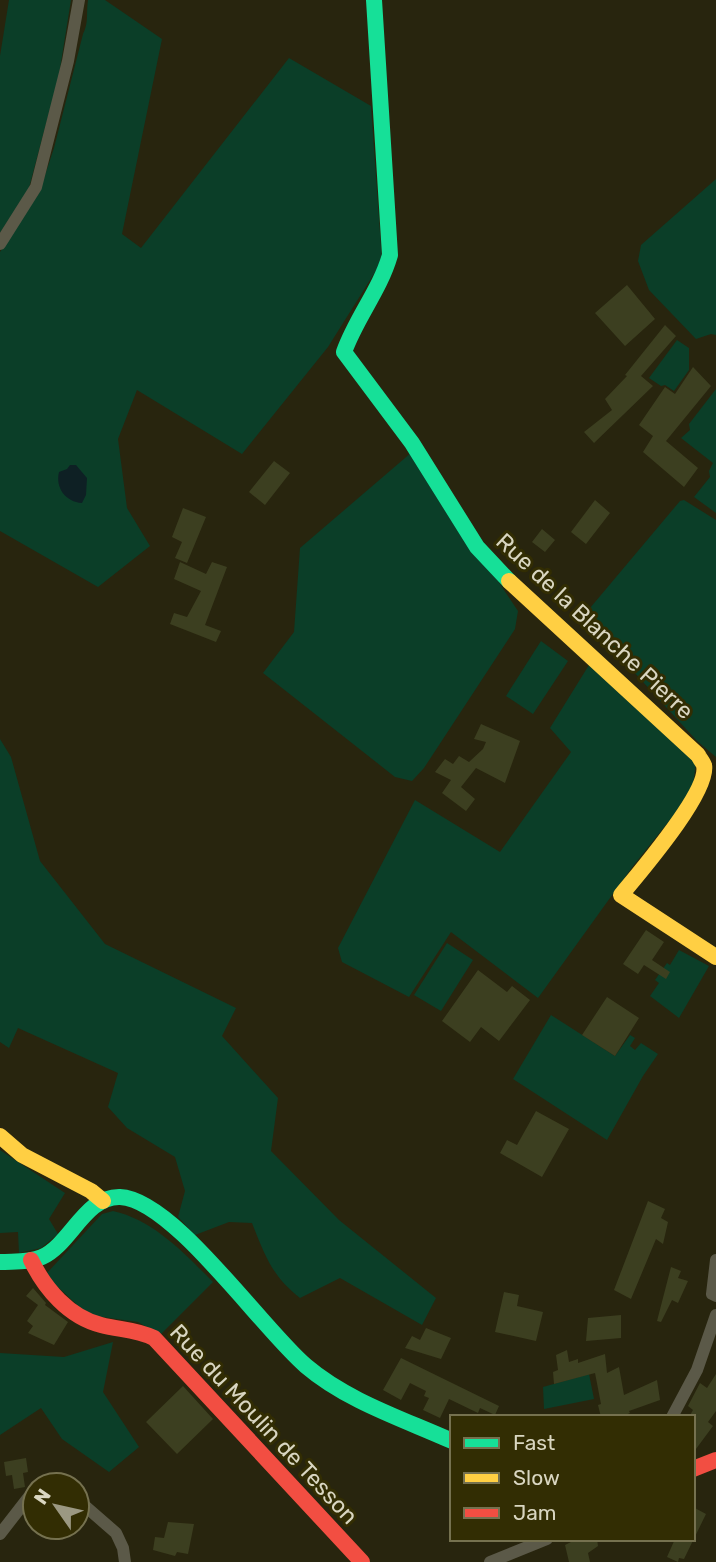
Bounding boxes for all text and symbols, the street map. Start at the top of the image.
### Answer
street label: Rue de la Blanche Pierre [490,527,700,725]
street label: Rue du Moulin de Tesson [164,1318,364,1530]
legend [450,1415,695,1541]
text: Fast [513,1430,555,1455]
text: Slow [513,1465,560,1490]
north arrow [21,1471,91,1541]
text: N [29,1485,56,1509]
text: Jam [513,1500,557,1525]

